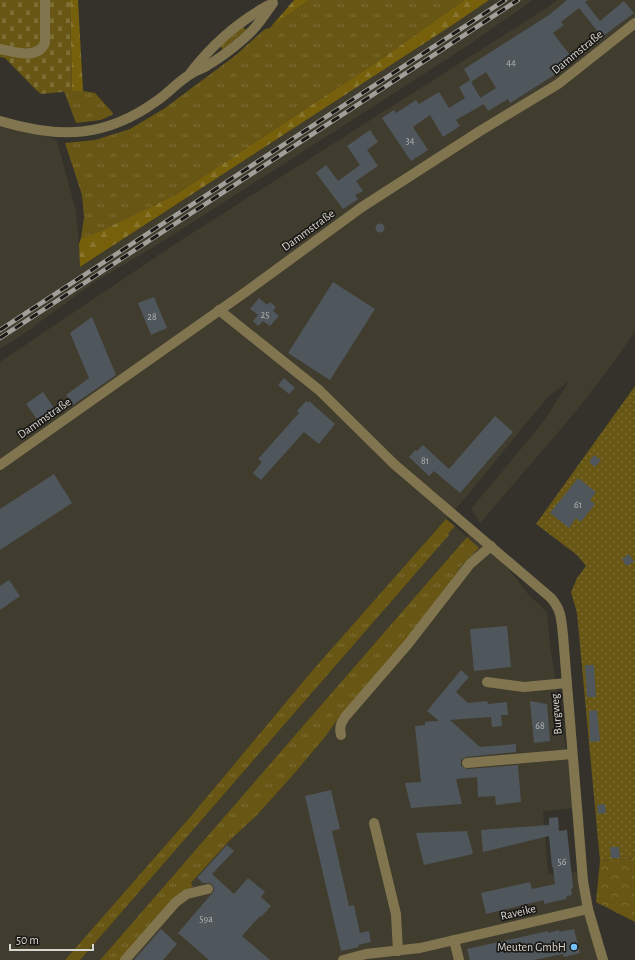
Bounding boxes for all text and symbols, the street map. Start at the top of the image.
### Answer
street label: Dammstraße [549,28,605,76]
house number: 44 [506,58,516,68]
house number: 34 [406,136,415,146]
street label: Dammstraße [279,207,337,253]
house number: 25 [261,310,269,320]
house number: 28 [147,312,157,322]
street label: Dammstraße [15,395,73,441]
house number: 81 [421,456,429,466]
house number: 61 [574,500,582,510]
street label: Burgweg [548,693,564,735]
house number: 68 [535,721,545,731]
house number: 56 [558,857,567,867]
street label: Raveike [499,902,537,922]
house number: 59a [199,914,213,924]
scale bar [10,926,93,952]
text: 50 m [16,934,39,946]
place label: Meuten GmbH [497,941,566,953]
marker: Meuten GmbH [569,942,579,952]

